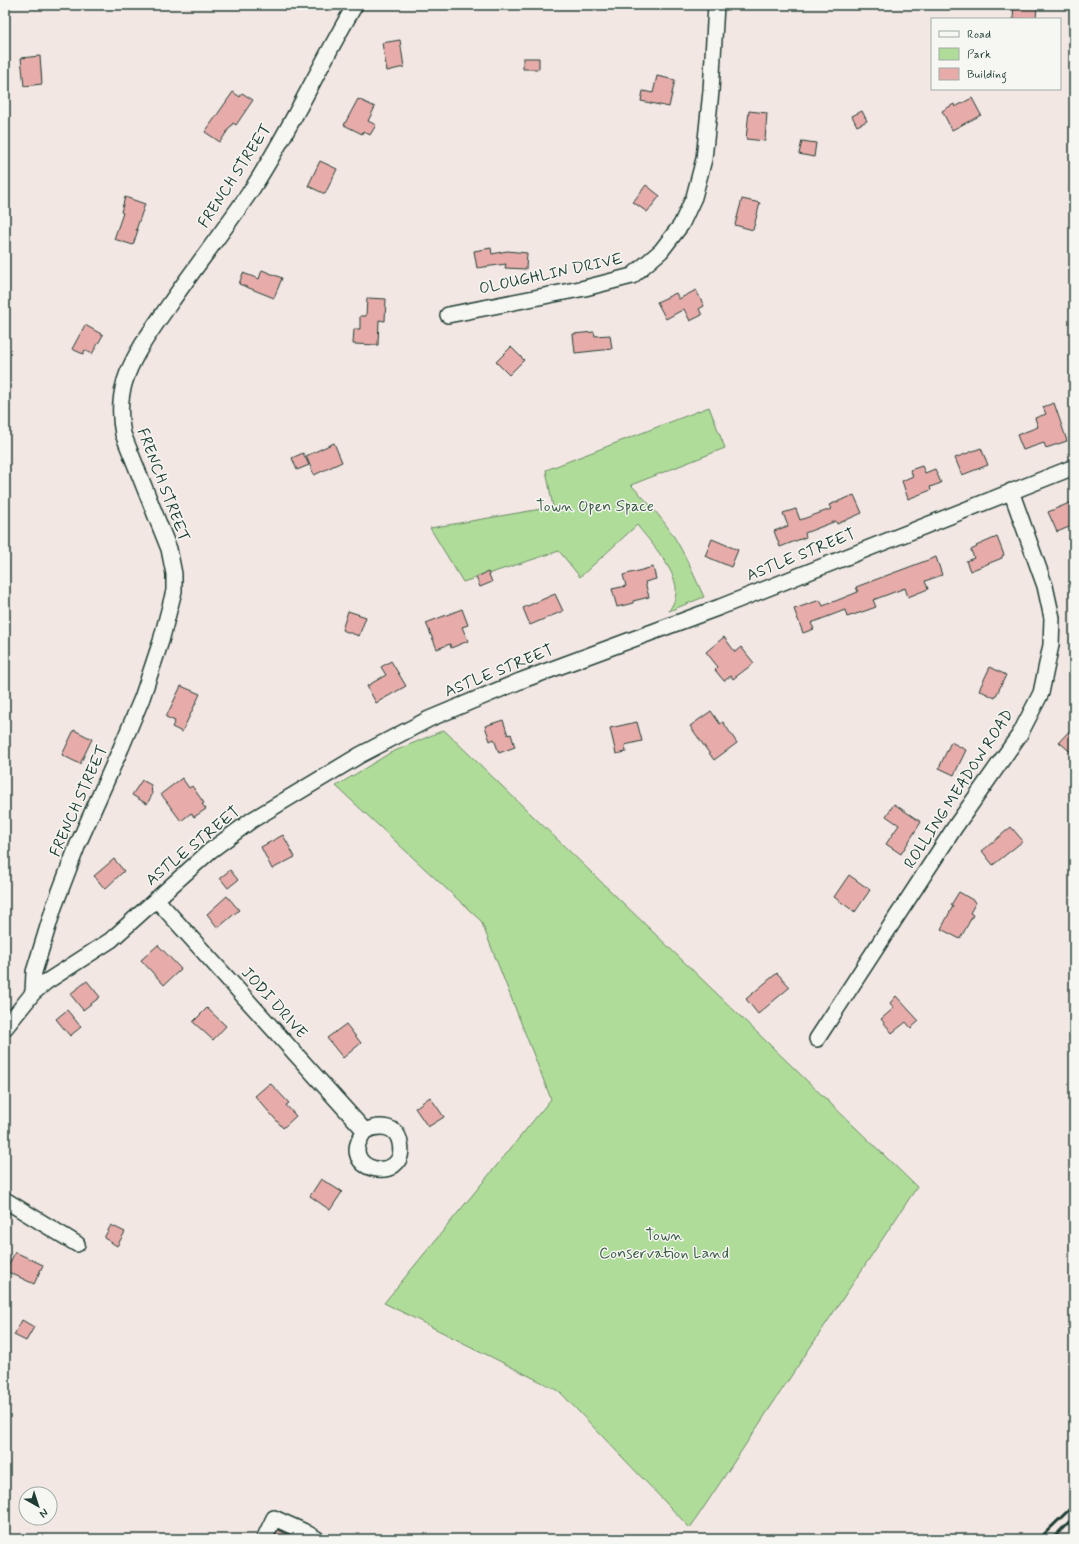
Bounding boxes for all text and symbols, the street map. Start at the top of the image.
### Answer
legend [931,18,1061,90]
text: Road [967,27,991,43]
text: Park [967,47,991,63]
text: Building [967,67,1007,84]
street label: FRENCH STREET [193,120,277,232]
street label: OLOUGHLIN DRIVE [477,248,625,300]
street label: FRENCH STREET [132,425,194,545]
park label: Town Open Space [536,496,654,517]
street label: ASTLE STREET [743,524,859,586]
street label: ASTLE STREET [441,640,557,702]
street label: ROLLING MEADOW ROAD [900,705,1018,873]
street label: FRENCH STREET [45,742,113,860]
street label: ASTLE STREET [141,801,245,891]
street label: JODI DRIVE [236,963,312,1043]
park label: Town Conservation Land [599,1225,729,1264]
north arrow [18,1486,58,1526]
text: N [36,1505,51,1521]

